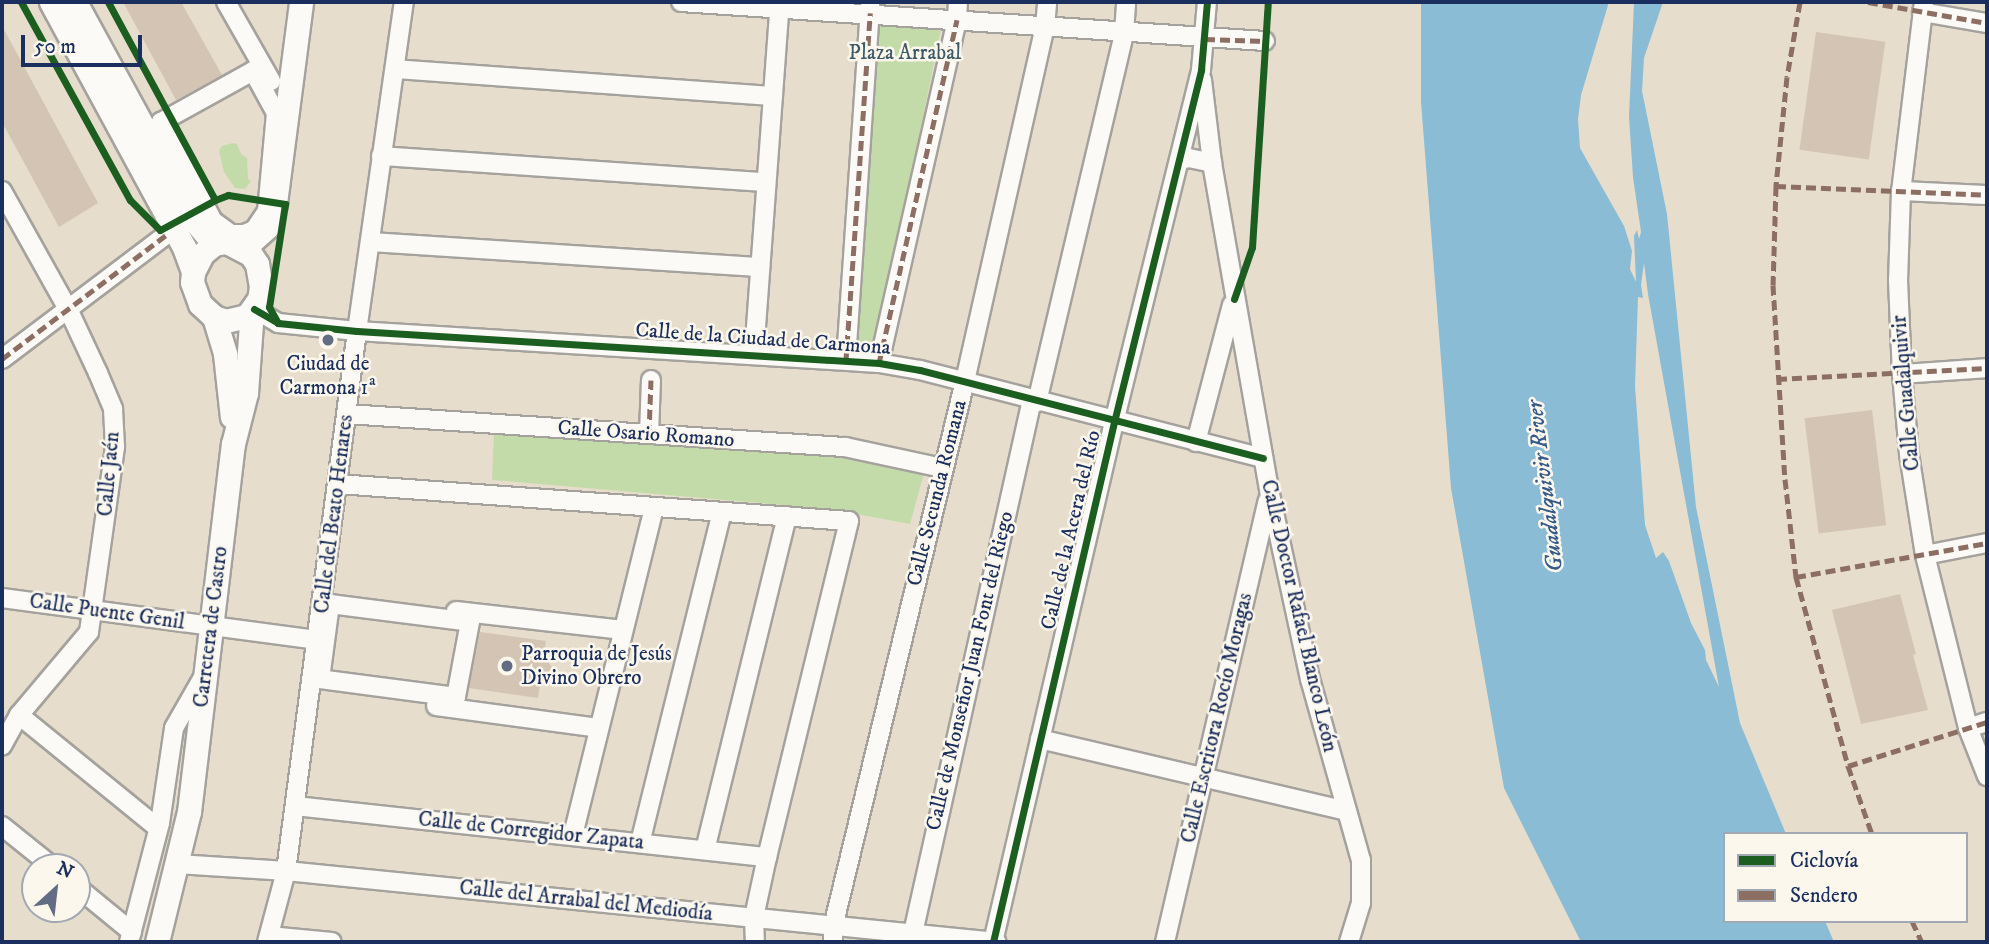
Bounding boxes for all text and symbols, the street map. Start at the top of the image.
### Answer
scale bar [24,21,145,65]
text: 50 m [34,34,76,60]
park label: Plaza Arrabal [849,40,961,66]
street label: Calle Guadalquivir [1887,314,1925,472]
street label: Calle de la Ciudad de Carmona [634,318,892,360]
marker: Ciudad de Carmona 1ª [320,332,336,348]
place label: Ciudad de Carmona 1ª [280,351,376,401]
street label: Calle Secunda Romana [902,397,972,589]
water label: Guadalquivir River [1522,399,1570,573]
street label: Calle del Beato Henares [309,413,359,615]
street label: Calle Osario Romano [557,415,735,453]
street label: Calle de la Acera del Río [1036,428,1106,632]
street label: Calle Jaén [93,430,125,518]
street label: Calle Doctor Rafael Blanco León [1255,477,1343,755]
street label: Calle de Monseñor Juan Font del Riego [921,509,1019,833]
street label: Carretera de Castro [189,545,233,709]
street label: Calle Puente Genil [28,589,186,635]
street label: Calle Escritora Rocío Moragas [1176,590,1258,846]
place label: Parroquia de Jesús Divino Obrero [521,641,672,691]
marker: Parroquia de Jesús Divino Obrero [499,658,515,674]
street label: Calle de Corregidor Zapata [417,807,645,855]
legend [1723,832,1968,923]
text: Ciclovía [1790,848,1858,874]
north arrow [21,853,91,923]
text: N [53,857,77,884]
street label: Calle del Arrabal del Mediodía [458,875,714,927]
text: Sendero [1790,883,1858,909]

